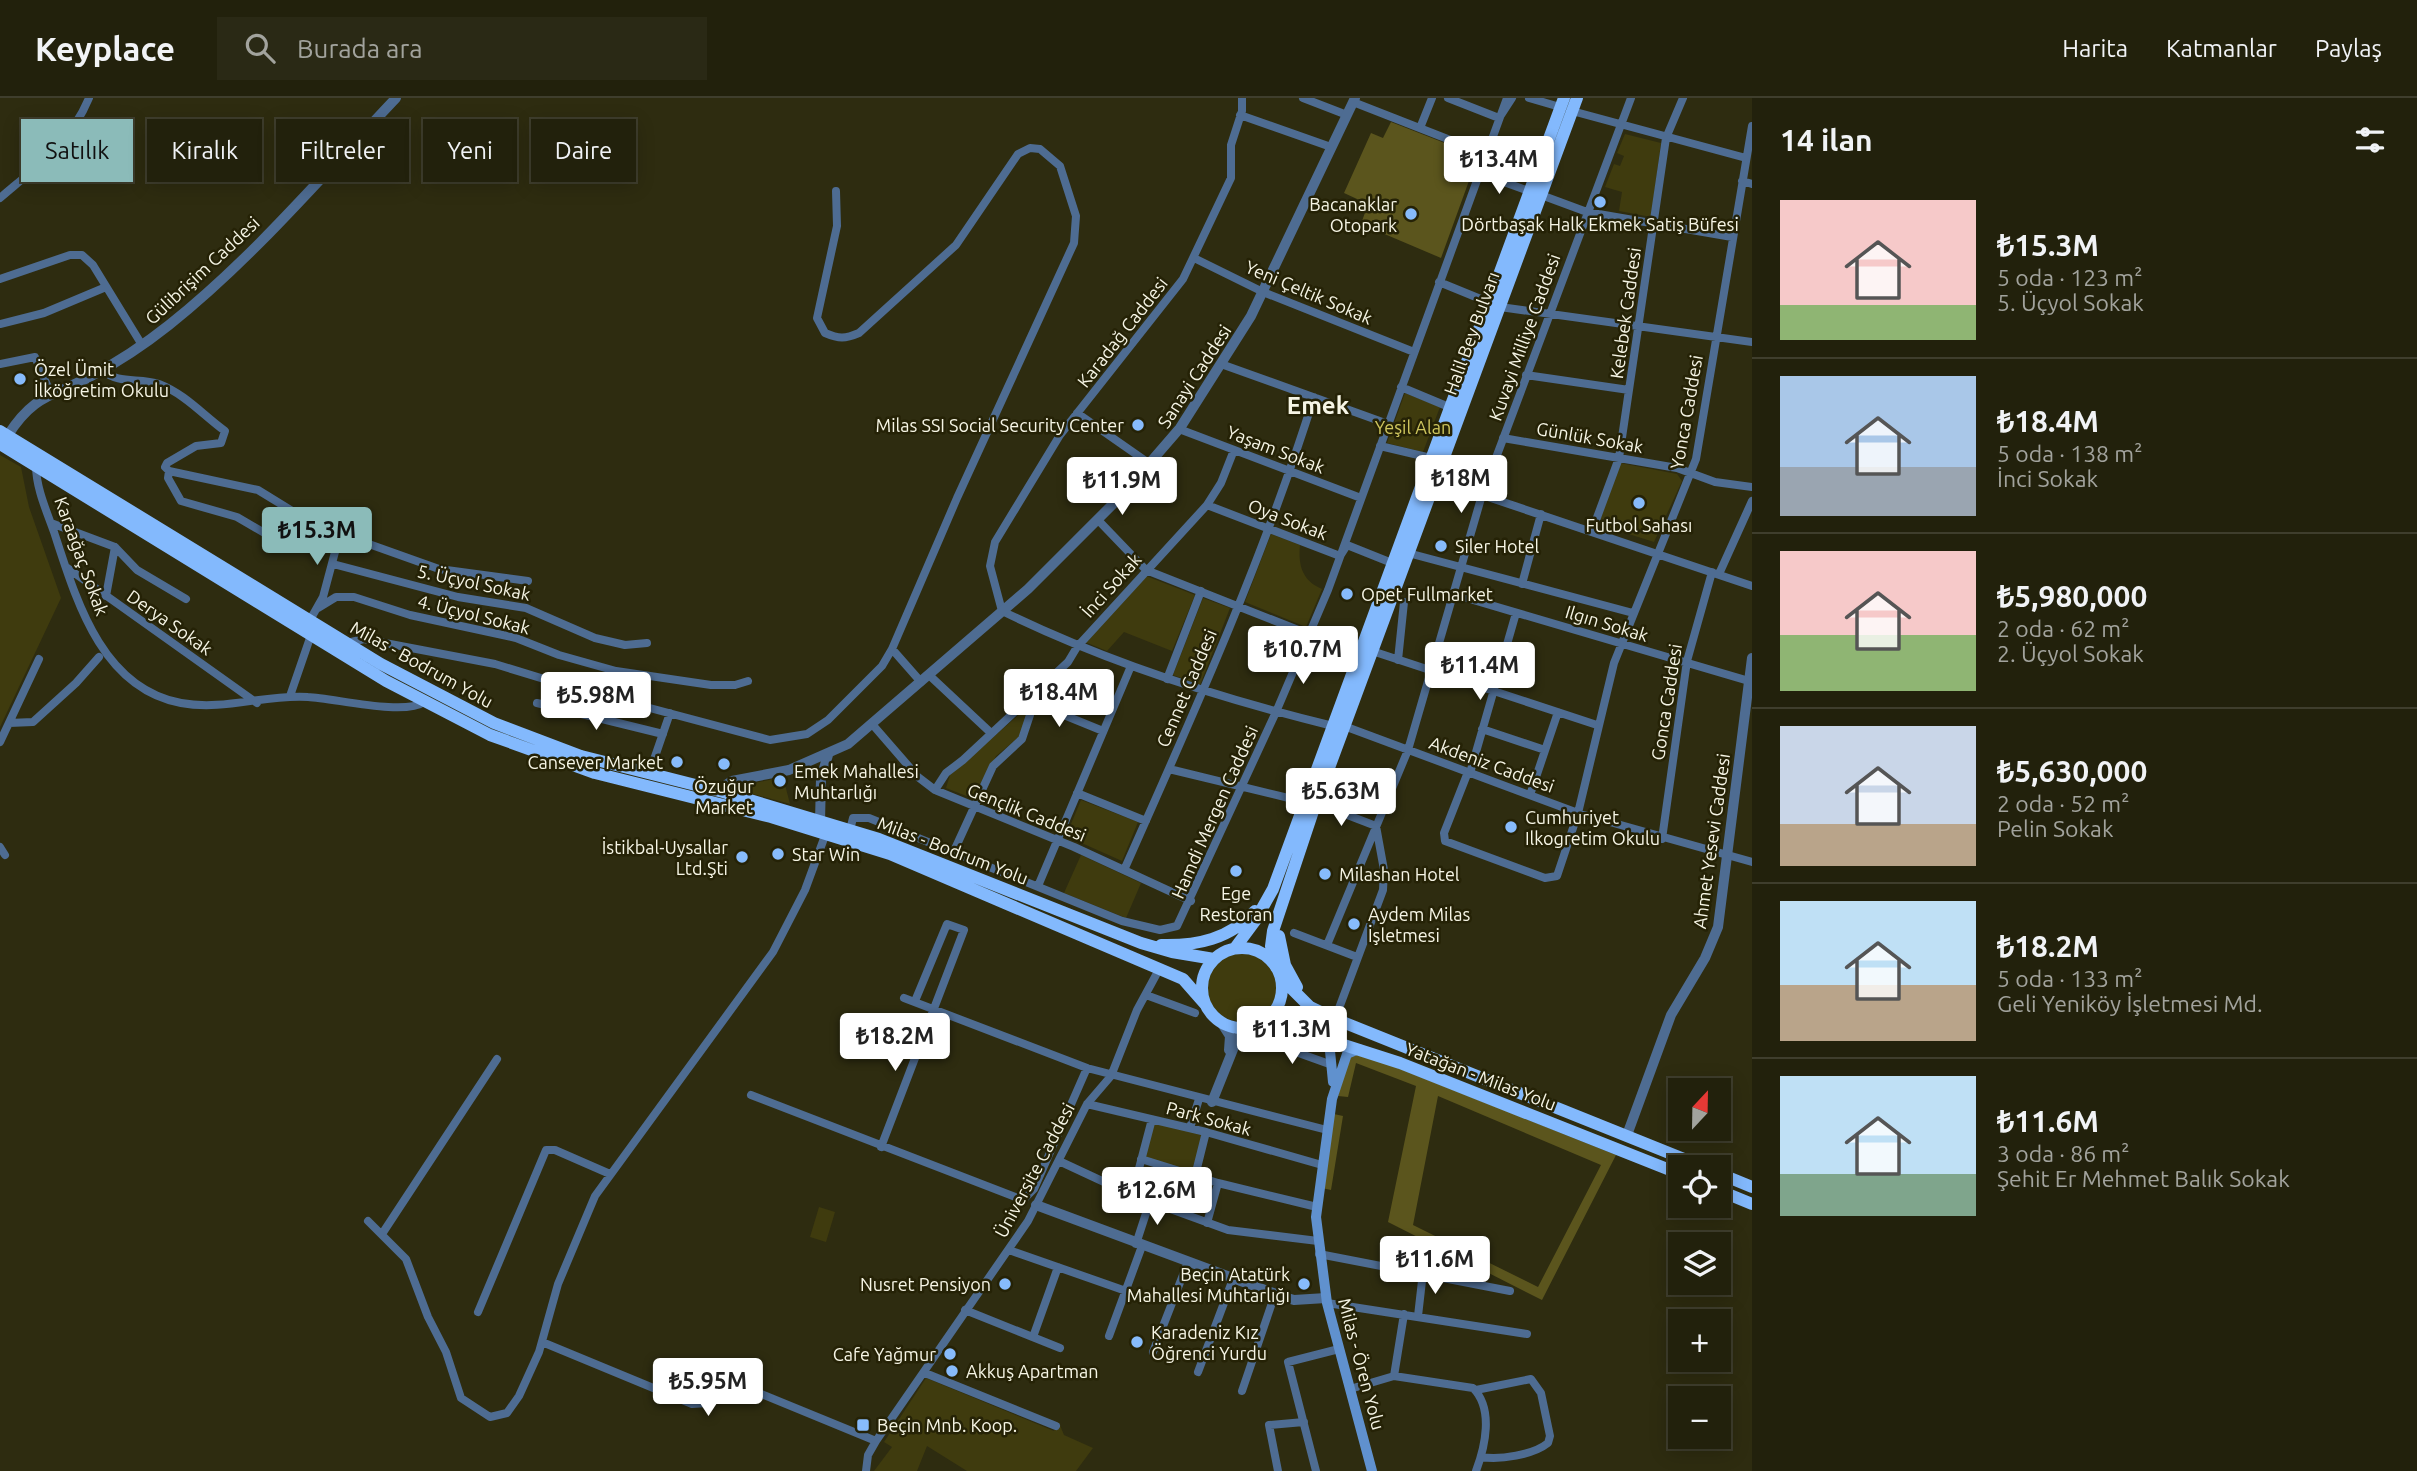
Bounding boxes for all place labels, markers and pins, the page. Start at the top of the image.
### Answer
pin: ₺13.4M [1442,136,1556,196]
place label: Bacanaklar Otopark [1309,194,1397,235]
marker: Dörtbaşak Halk Ekmek Satiş Büfesi [1592,194,1608,210]
marker: Bacanaklar Otopark [1403,206,1419,222]
place label: Dörtbaşak Halk Ekmek Satiş Büfesi [1461,214,1739,234]
place label: Özel Ümit İlköğretim Okulu [34,359,169,400]
marker: Özel Ümit İlköğretim Okulu [12,371,28,387]
place label: Milas SSI Social Security Center [876,415,1124,435]
marker: Milas SSI Social Security Center [1130,417,1146,433]
pin: ₺18M [1420,456,1502,515]
pin: ₺11.9M [1065,458,1179,517]
marker: Futbol Sahası [1631,495,1647,511]
pin: ₺15.3M [260,508,374,567]
place label: Futbol Sahası [1586,515,1692,535]
place label: Siler Hotel [1455,536,1539,556]
marker: Siler Hotel [1433,538,1449,554]
place label: Opet Fullmarket [1361,584,1493,604]
marker: Opet Fullmarket [1339,586,1355,602]
pin: ₺10.7M [1246,626,1360,686]
pin: ₺11.4M [1423,642,1537,702]
pin: ₺18.4M [1002,670,1116,729]
pin: ₺5.98M [539,672,653,732]
place label: Cansever Market [528,752,663,772]
marker: Cansever Market [669,754,685,770]
marker: Özuğur Market [716,756,732,772]
place label: Emek Mahallesi Muhtarlığı [794,761,919,802]
pin: ₺5.63M [1284,768,1398,828]
marker: Emek Mahallesi Muhtarlığı [772,773,788,789]
place label: Özuğur Market [694,776,754,817]
place label: Cumhuriyet Ilkogretim Okulu [1525,807,1660,848]
marker: Cumhuriyet Ilkogretim Okulu [1503,819,1519,835]
place label: İstikbal-Uysallar Ltd.Şti [602,837,728,878]
place label: Star Win [792,844,860,864]
marker: Star Win [770,846,786,862]
marker: İstikbal-Uysallar Ltd.Şti [734,849,750,865]
marker: Ege Restoran [1228,863,1244,879]
place label: Milashan Hotel [1339,864,1460,884]
marker: Milashan Hotel [1317,866,1333,882]
place label: Ege Restoran [1200,883,1272,924]
place label: Aydem Milas İşletmesi [1368,904,1470,945]
marker: Aydem Milas İşletmesi [1346,916,1362,932]
pin: ₺11.3M [1235,1006,1349,1066]
pin: ₺18.2M [838,1014,952,1073]
pin: ₺12.6M [1100,1168,1214,1227]
pin: ₺11.6M [1378,1236,1492,1296]
place label: Beçin Atatürk Mahallesi Muhtarlığı [1127,1264,1290,1305]
place label: Nusret Pensiyon [860,1274,991,1294]
marker: Nusret Pensiyon [997,1276,1013,1292]
marker: Beçin Atatürk Mahallesi Muhtarlığı [1296,1276,1312,1292]
place label: Karadeniz Kız Öğrenci Yurdu [1151,1322,1267,1363]
marker: Karadeniz Kız Öğrenci Yurdu [1129,1334,1145,1350]
place label: Cafe Yağmur [833,1344,936,1364]
marker: Cafe Yağmur [942,1346,958,1362]
pin: ₺5.95M [651,1358,765,1418]
place label: Akkuş Apartman [966,1361,1099,1381]
marker: Akkuş Apartman [944,1363,960,1379]
place label: Beçin Mnb. Koop. [877,1415,1017,1435]
marker: Beçin Mnb. Koop. [855,1417,871,1433]

